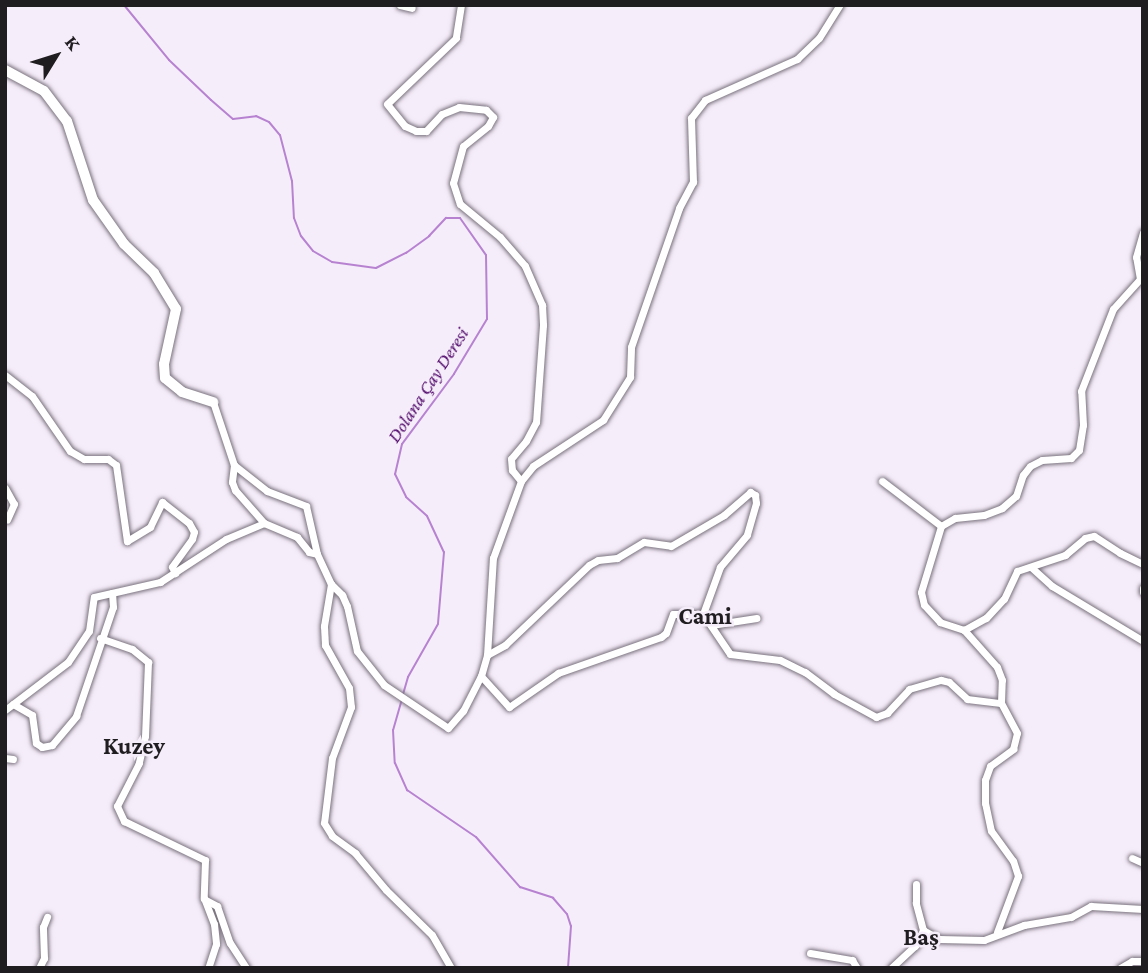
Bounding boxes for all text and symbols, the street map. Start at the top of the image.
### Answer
north arrow [21,21,91,91]
text: K [61,32,85,54]
water label: Dolana Çay Deresi [382,323,474,447]
district label: Cami [678,602,732,630]
district label: Kuzey [103,732,165,760]
district label: Baş [903,923,939,951]

